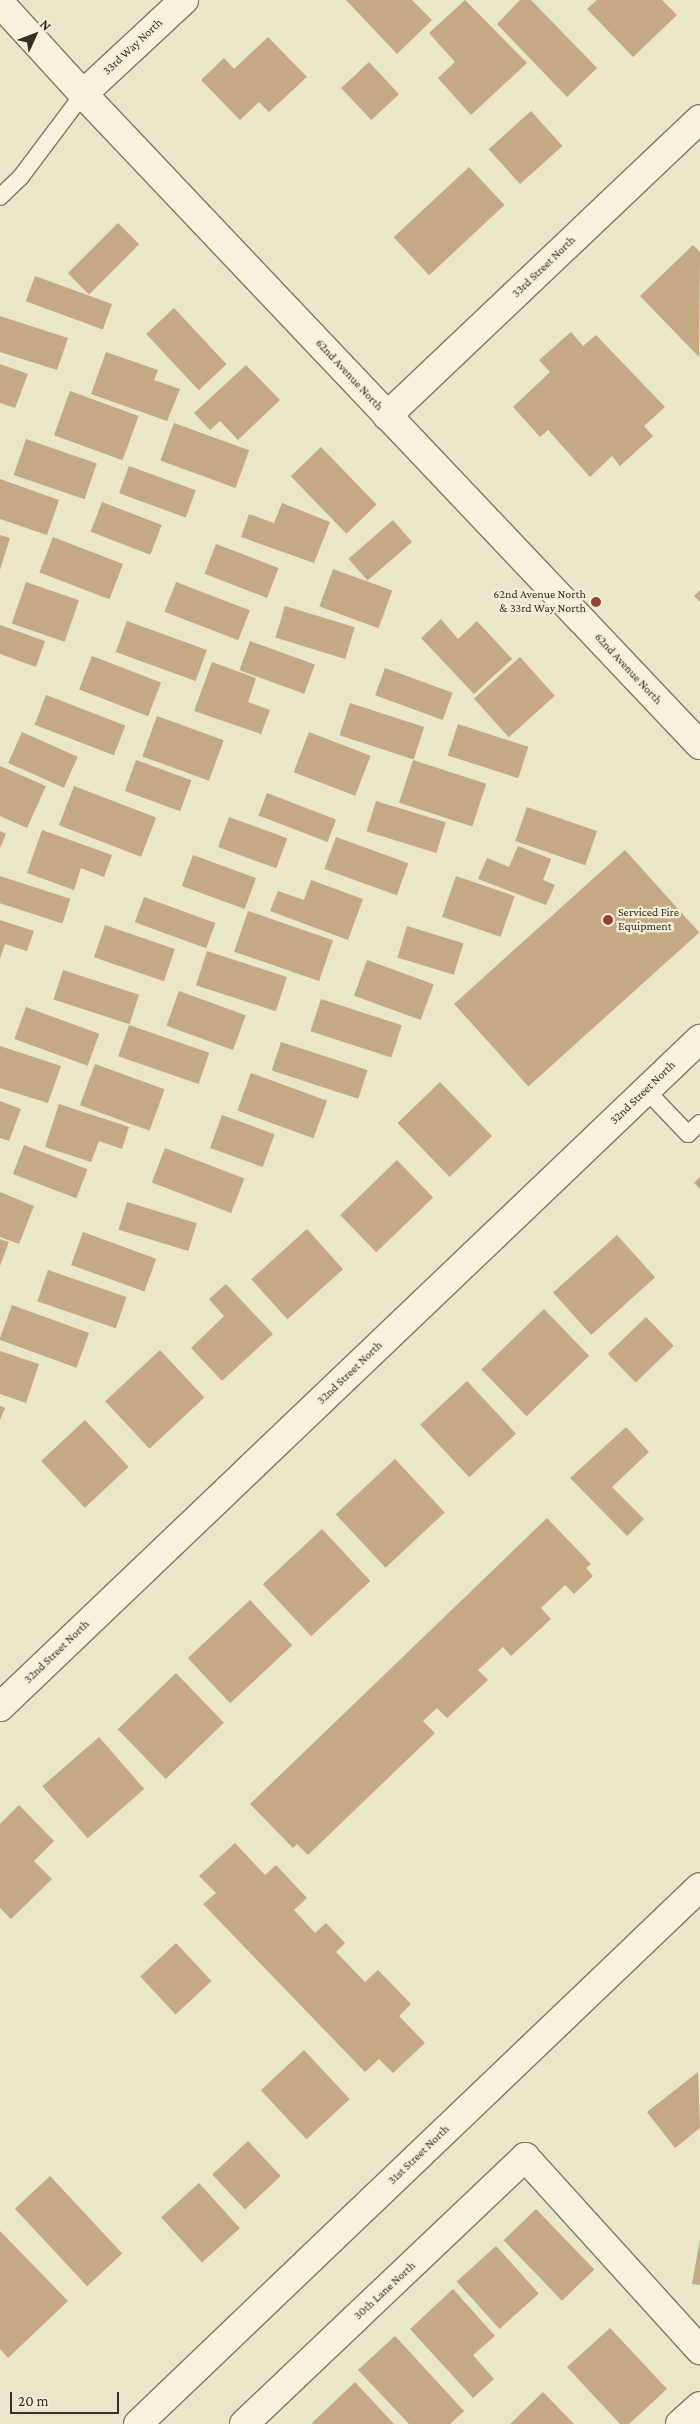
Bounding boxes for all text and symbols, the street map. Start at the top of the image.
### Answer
north arrow [10,10,60,60]
text: N [37,16,55,34]
street label: 33rd Way North [100,16,166,78]
street label: 33rd Street North [509,233,579,301]
street label: 62nd Avenue North [312,336,386,414]
place label: 62nd Avenue North & 33rd Way North [493,588,586,616]
marker: 62nd Avenue North & 33rd Way North [590,596,602,608]
street label: 62nd Avenue North [591,630,665,708]
place label: Serviced Fire Equipment [618,906,679,934]
marker: Serviced Fire Equipment [602,914,614,926]
street label: 32nd Street North [607,1058,679,1128]
street label: 32nd Street North [314,1338,386,1408]
street label: 32nd Street North [21,1617,93,1687]
street label: 31st Street North [385,2122,453,2188]
street label: 30th Lane North [351,2259,419,2323]
scale bar [12,2382,121,2414]
text: 20 m [18,2393,49,2409]

